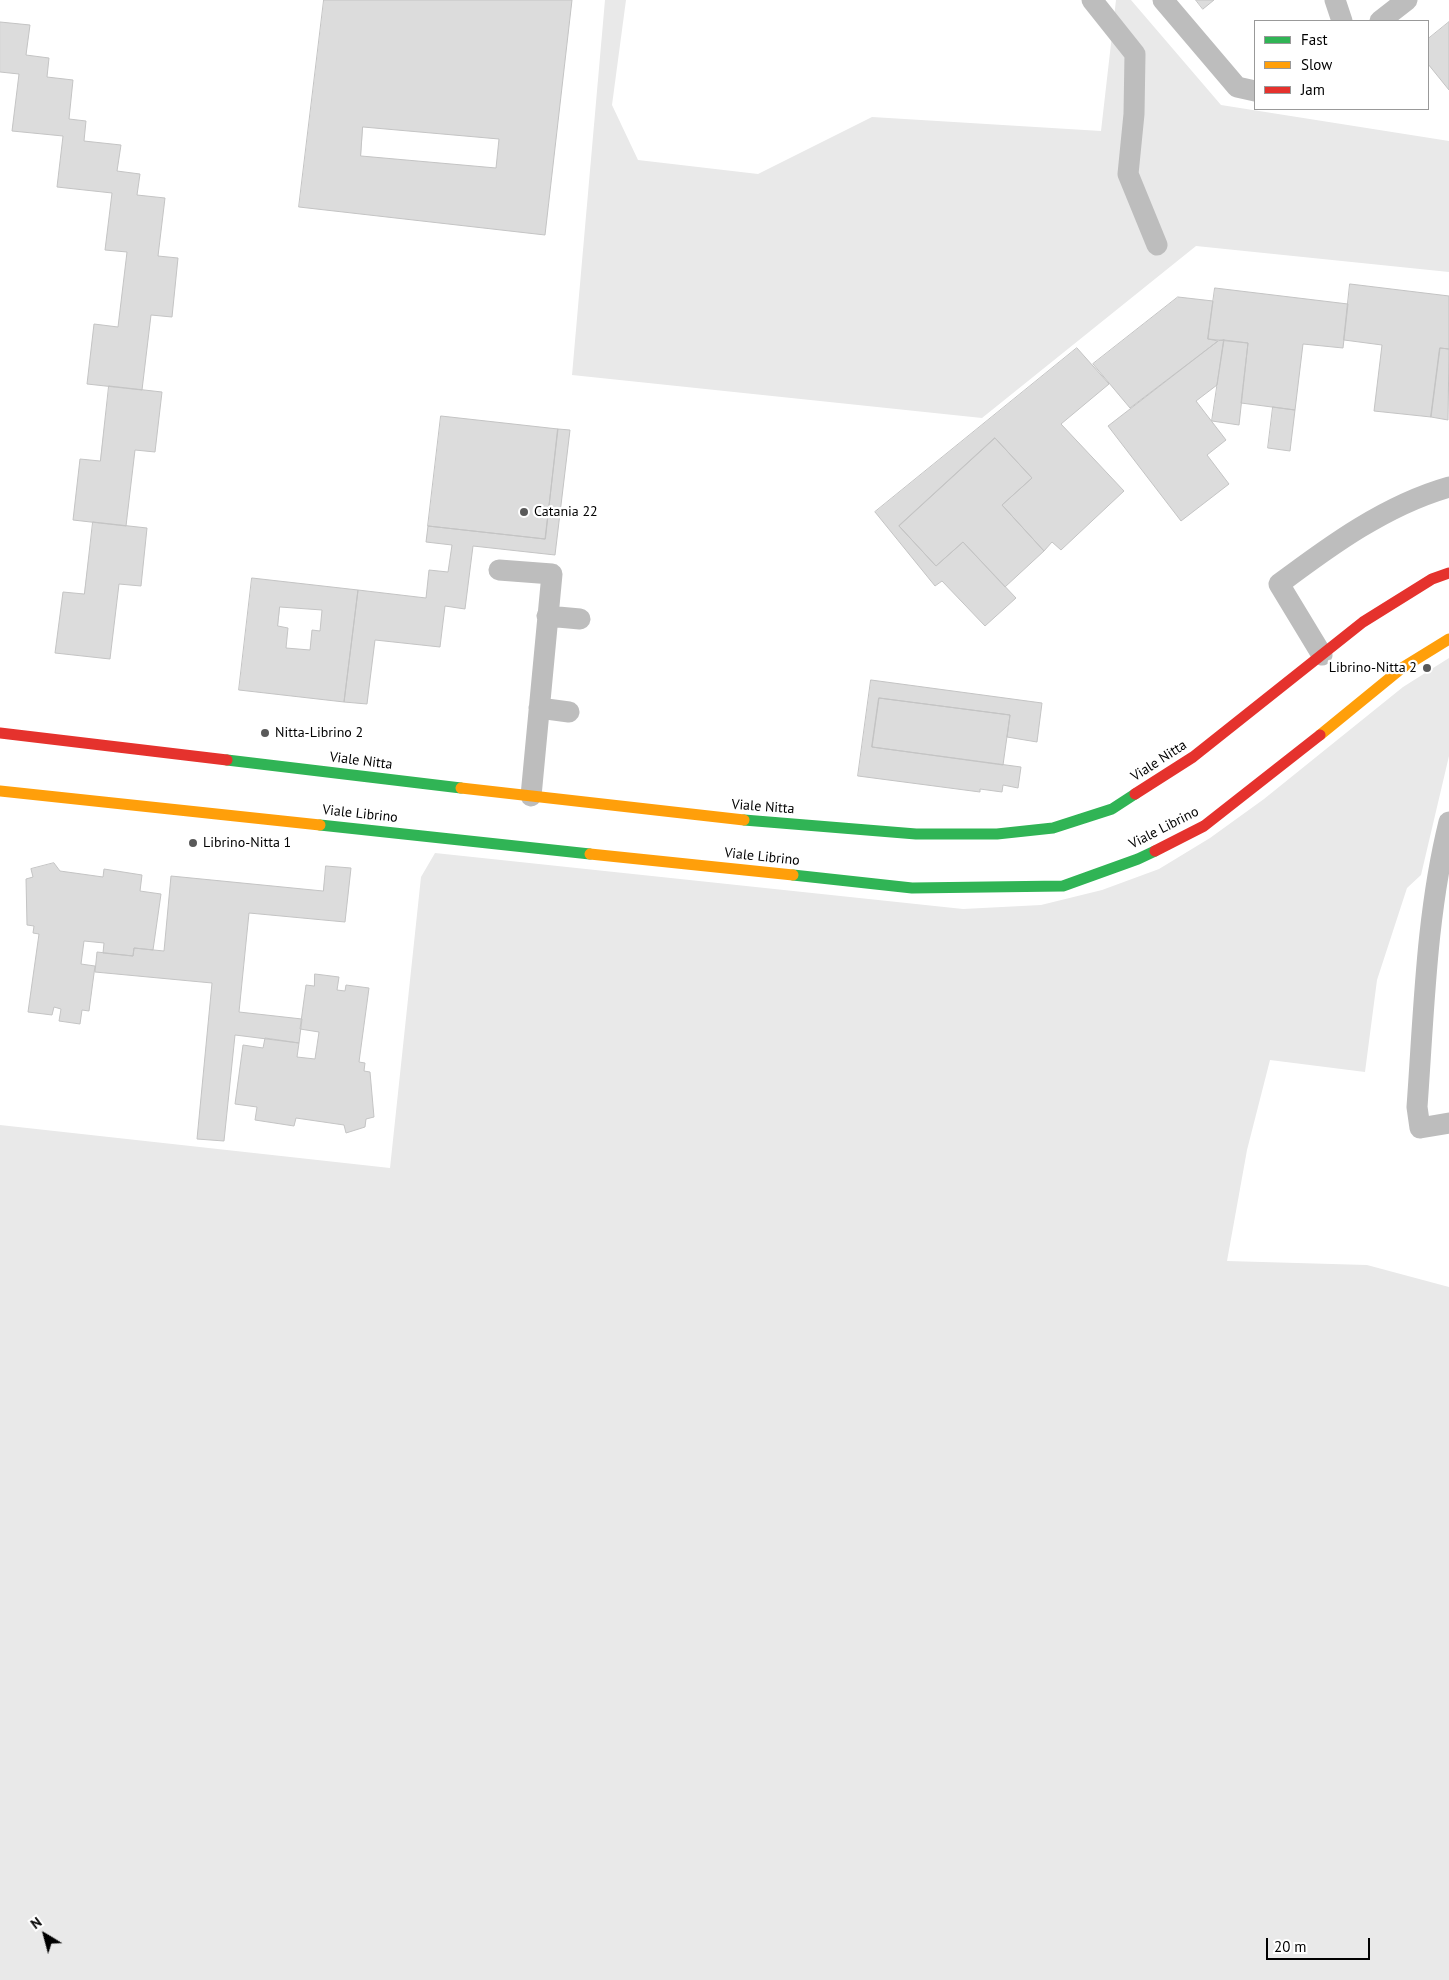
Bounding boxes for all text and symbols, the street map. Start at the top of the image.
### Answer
legend [1254,20,1429,110]
text: Fast [1301,30,1328,49]
text: Slow [1301,55,1332,74]
text: Jam [1301,80,1325,99]
place label: Catania 22 [534,504,598,520]
marker: Catania 22 [518,506,530,518]
place label: Librino-Nitta 2 [1329,660,1417,676]
marker: Librino-Nitta 2 [1421,662,1433,674]
place label: Nitta-Librino 2 [275,725,363,741]
marker: Nitta-Librino 2 [259,727,271,739]
street label: Viale Nitta [1128,737,1190,785]
street label: Viale Nitta [329,749,393,773]
street label: Viale Nitta [731,796,795,818]
street label: Viale Librino [321,802,399,826]
street label: Viale Librino [1126,803,1202,853]
place label: Librino-Nitta 1 [203,835,291,851]
marker: Librino-Nitta 1 [187,837,199,849]
street label: Viale Librino [723,845,801,869]
north arrow [20,1910,70,1960]
text: N [27,1913,45,1933]
scale bar [1269,1928,1373,1960]
text: 20 m [1274,1937,1307,1956]

